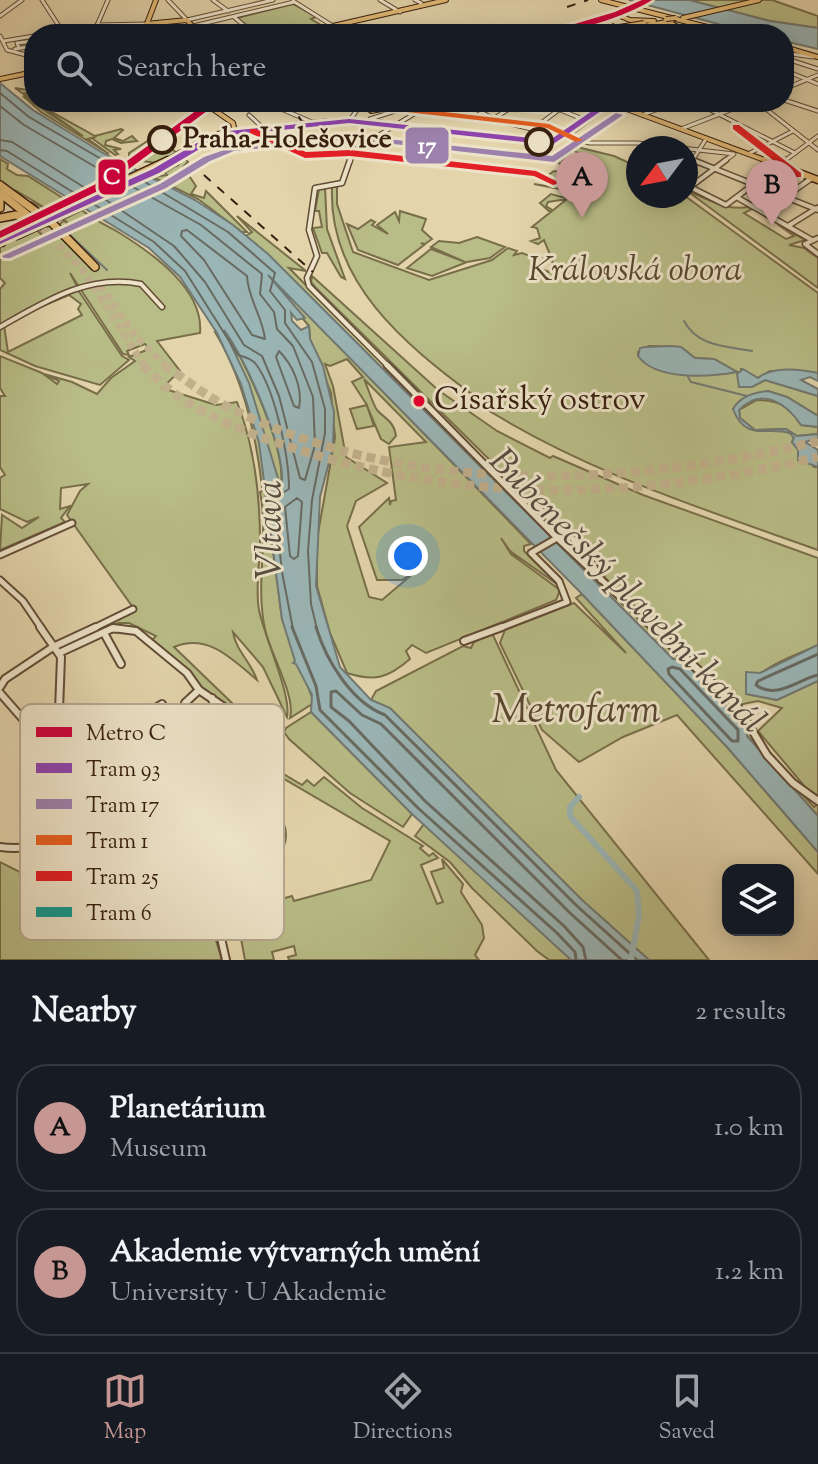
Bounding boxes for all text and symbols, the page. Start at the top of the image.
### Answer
search box [24,24,794,112]
icon: search [52,46,96,90]
text: Search here [116,47,266,90]
place label: Praha-Holešovice [183,120,392,160]
marker: Praha-Holešovice [148,126,176,154]
line badge: 17 [404,126,450,165]
unlabelled marker [525,128,553,156]
text: 17 [418,132,437,164]
north arrow [626,136,698,208]
pin: A [556,152,608,218]
line badge: C [97,158,127,196]
pin: B [746,160,798,226]
text: C [103,163,121,195]
park label: Královská obora [528,247,742,296]
place label: Císařský ostrov [434,378,646,424]
marker: Císařský ostrov [411,393,427,409]
water label: Bubenečský plavební kanál [476,438,776,746]
water label: Vltava [246,480,298,580]
your location [388,536,428,576]
park label: Metrofarm [491,684,661,741]
legend [20,704,284,940]
text: Metro C [86,719,166,751]
text: Tram 93 [86,755,160,787]
text: Tram 17 [86,791,159,823]
text: Tram 1 [86,827,149,859]
text: Tram 25 [86,863,159,895]
map controls [722,864,794,936]
button: layers [722,864,794,936]
text: Tram 6 [86,899,152,931]
text: Nearby [32,988,137,1037]
text: 2 results [695,994,786,1031]
text: Planetárium [110,1088,266,1131]
text: A [49,1110,71,1147]
text: 1.0 km [714,1110,784,1147]
text: Museum [110,1131,207,1168]
text: Akademie výtvarných umění [110,1232,480,1275]
text: B [52,1254,68,1291]
text: 1.2 km [715,1254,784,1291]
text: University · U Akademie [110,1275,387,1312]
tab: Map [103,1369,147,1449]
tab: Directions [353,1369,452,1449]
tab: Saved [658,1369,715,1449]

